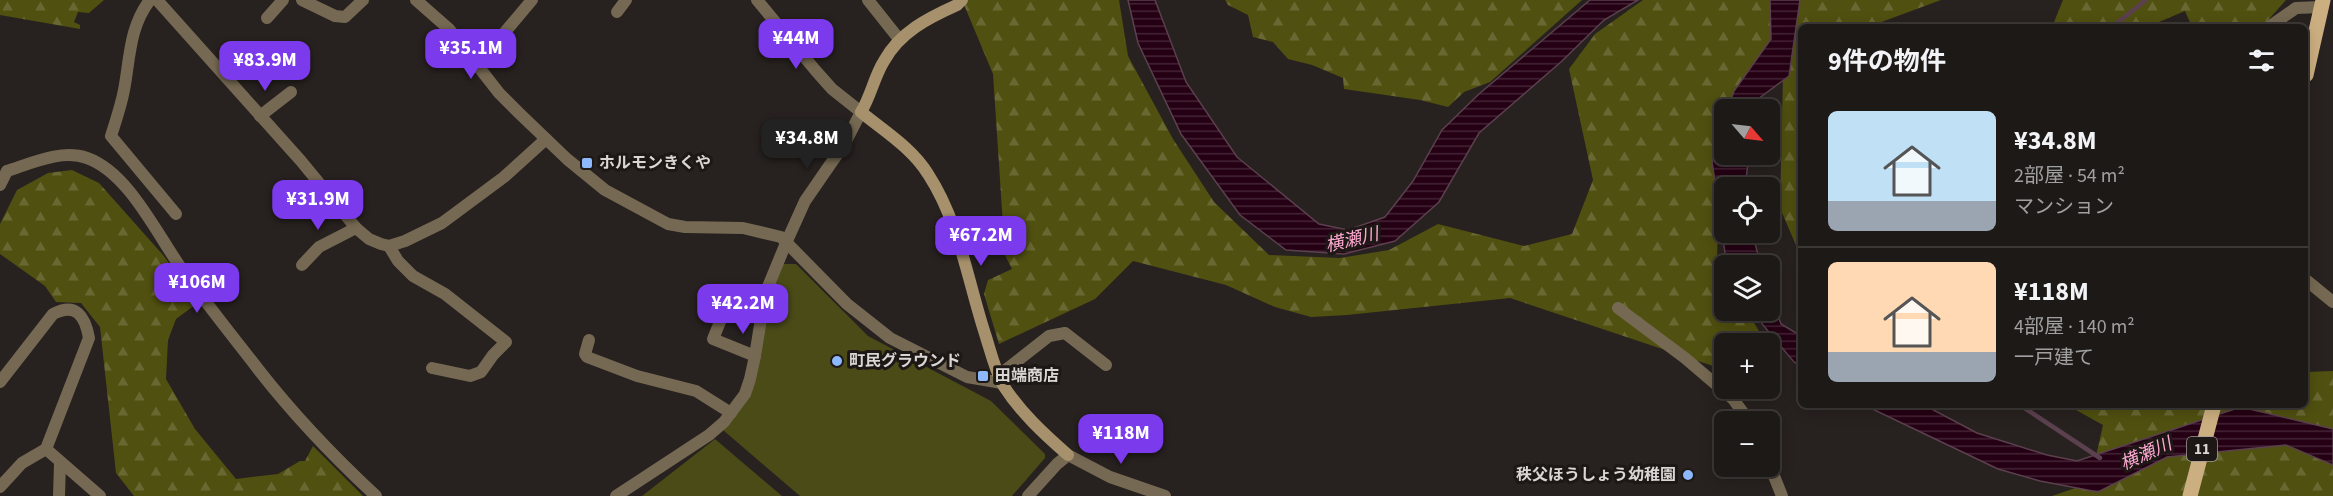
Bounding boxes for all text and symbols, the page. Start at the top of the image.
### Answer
pin: ¥44M [760,19,832,70]
text: ¥44M [773,24,819,52]
pin: ¥35.1M [422,29,520,80]
text: ¥35.1M [439,34,503,62]
pin: ¥83.9M [216,41,314,92]
text: 9件の物件 [1828,43,1946,80]
icon: filters [2245,44,2278,77]
text: ¥83.9M [233,46,297,74]
north arrow [1714,99,1780,165]
map controls [1714,99,1780,477]
pin: ¥34.8M [758,119,856,170]
text: ¥34.8M [2014,122,2097,159]
text: ¥34.8M [775,124,839,152]
icon: home [1876,135,1948,207]
place label: ホルモンきくや [599,152,711,174]
marker: ホルモンきくや [580,156,594,170]
text: 2部屋 · 54 m² [2014,162,2125,190]
button: locate [1714,177,1780,243]
pin: ¥31.9M [269,180,367,231]
text: ¥31.9M [286,185,350,213]
text: マンション [2014,193,2114,221]
pin: ¥67.2M [932,216,1030,267]
text: ¥67.2M [949,221,1013,249]
water label: 横瀬川 [1323,221,1383,258]
button: layers [1714,255,1780,321]
pin: ¥106M [155,263,239,314]
text: ¥106M [168,268,226,296]
text: ¥118M [2014,273,2089,310]
pin: ¥42.2M [694,284,792,335]
icon: home [1876,286,1948,358]
text: ¥42.2M [711,289,775,317]
text: 4部屋 · 140 m² [2014,313,2135,341]
button: + [1714,333,1780,399]
text: 一戸建て [2014,344,2094,372]
place label: 町民グラウンド [849,350,961,372]
marker: 町民グラウンド [830,354,844,368]
place label: 田端商店 [995,365,1059,387]
marker: 田端商店 [976,369,990,383]
button: − [1714,411,1780,477]
pin: ¥118M [1079,414,1163,465]
text: ¥118M [1092,419,1150,447]
water label: 横瀬川 [2116,431,2178,476]
road number: 11 [2187,437,2217,461]
place label: 秩父ほうしょう幼稚園 [1516,464,1676,486]
marker: 秩父ほうしょう幼稚園 [1681,468,1695,482]

